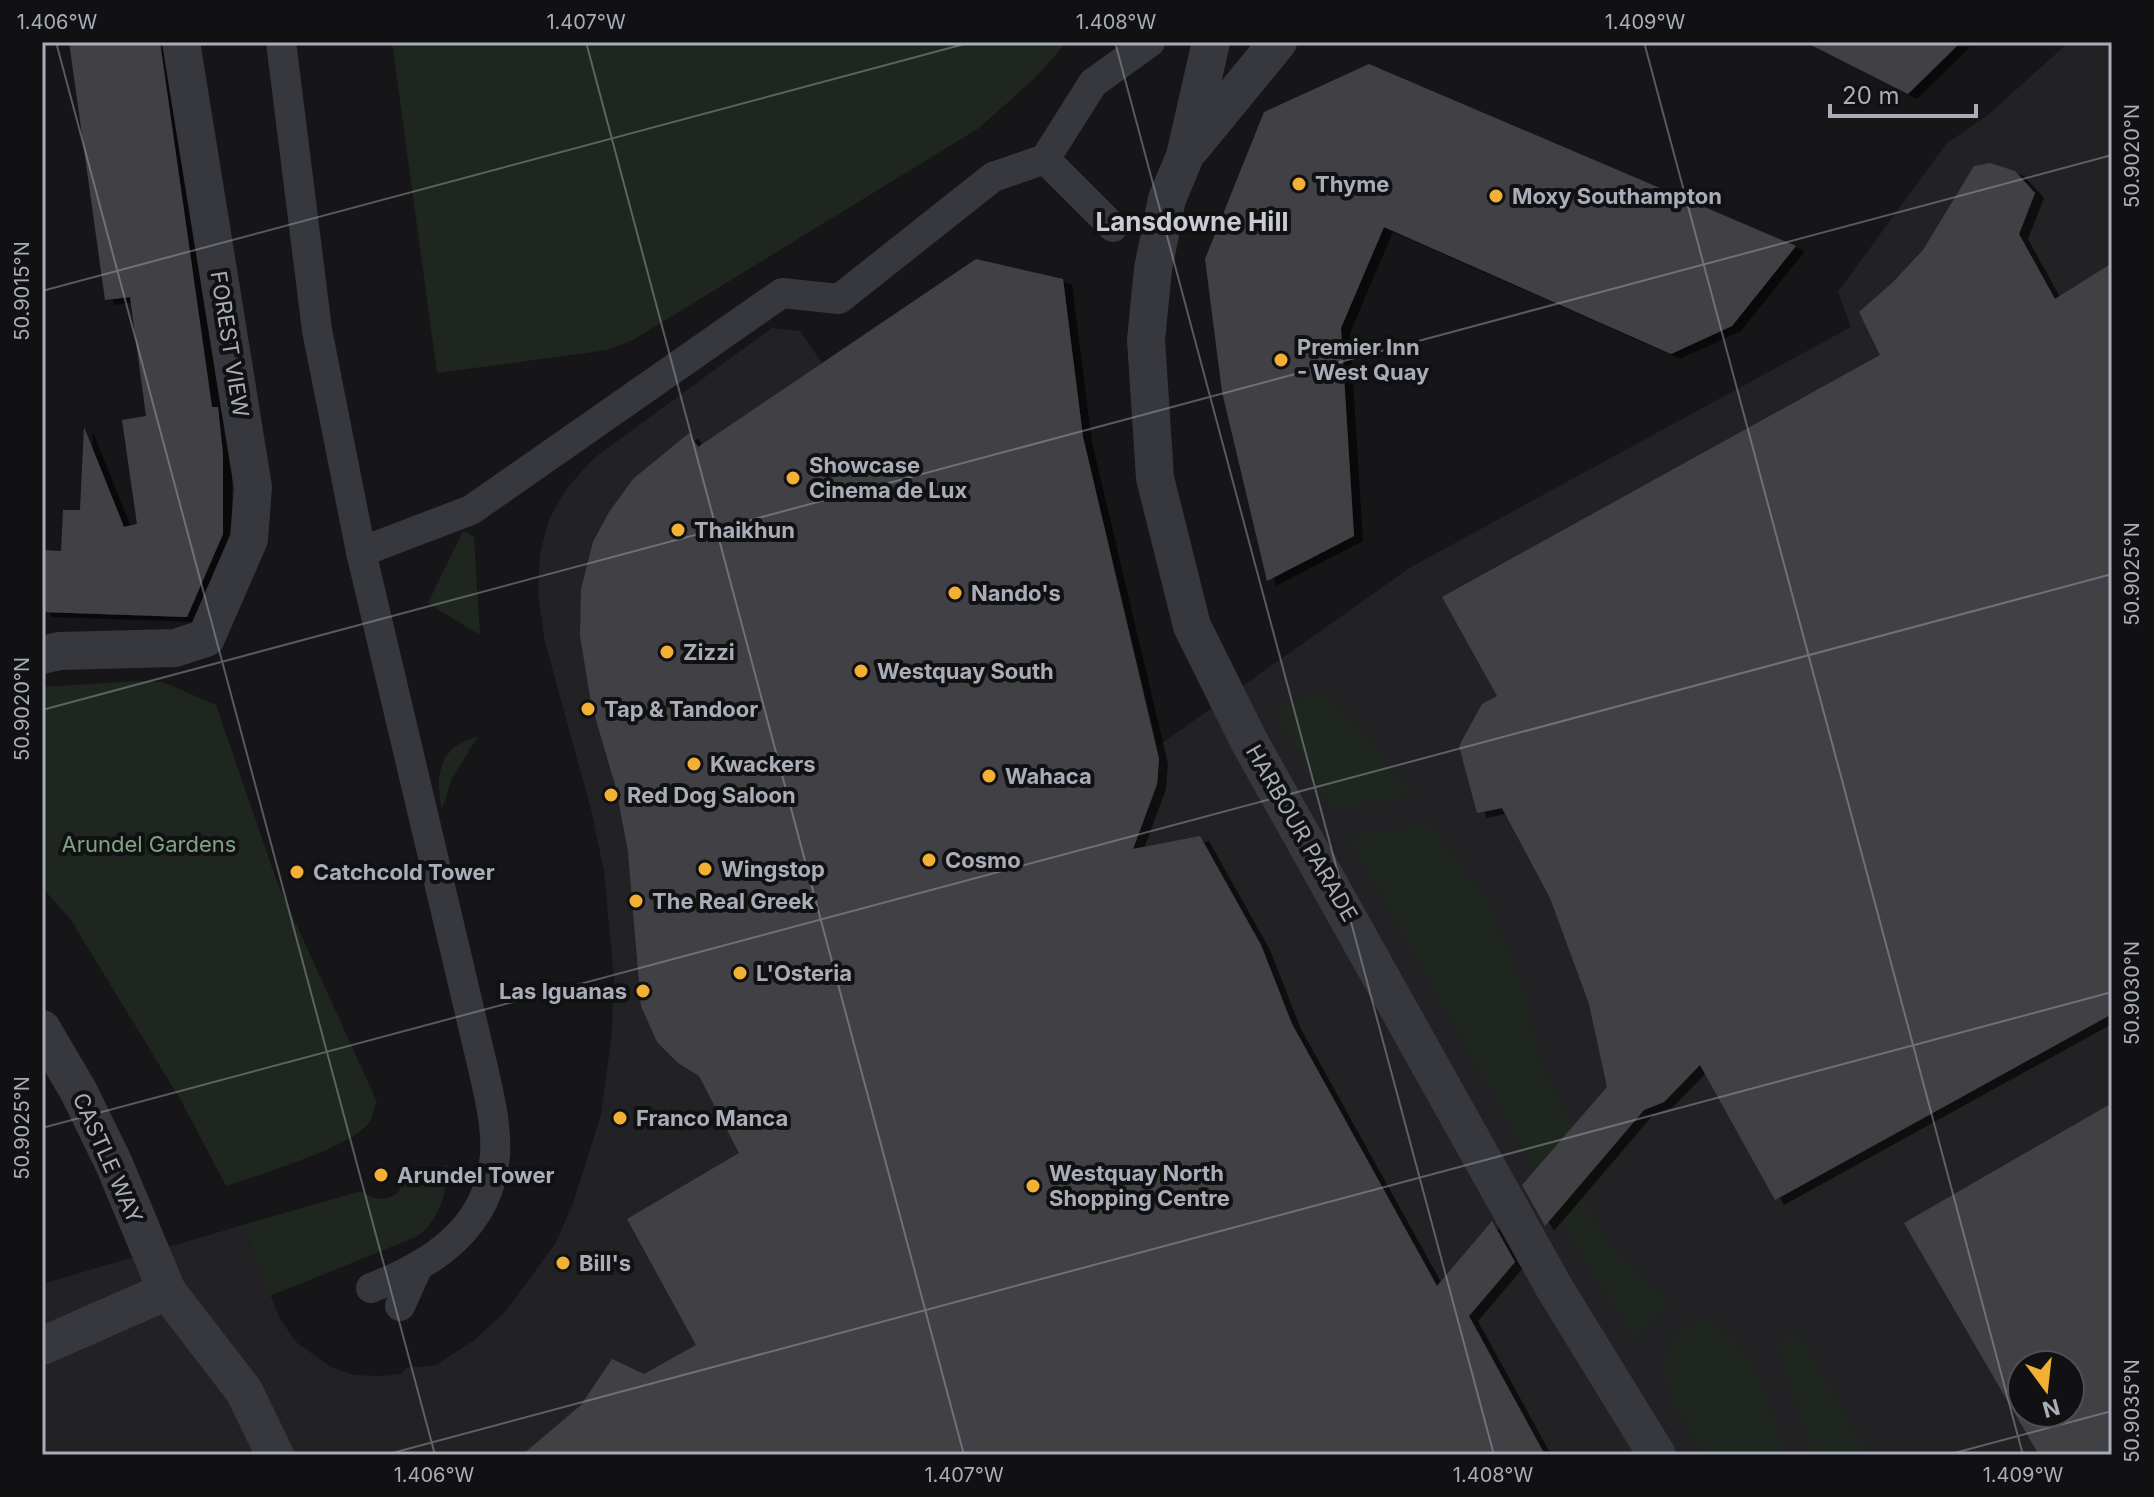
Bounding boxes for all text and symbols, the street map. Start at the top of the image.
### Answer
text: 1.406°W [17,10,98,34]
text: 1.407°W [546,10,626,34]
text: 1.408°W [1076,10,1156,34]
text: 1.409°W [1605,10,1686,34]
scale bar [1830,68,1976,118]
text: 20 m [1842,81,1900,110]
text: 50.9020°N [2120,104,2144,208]
place label: Thyme [1315,171,1389,197]
marker: Thyme [1290,175,1308,193]
place label: Moxy Southampton [1512,183,1722,209]
marker: Moxy Southampton [1487,187,1505,205]
district label: Lansdowne Hill [1095,206,1289,237]
text: 50.9015°N [10,241,34,341]
street label: FOREST VIEW [206,269,254,419]
place label: Premier Inn - West Quay [1297,334,1429,385]
marker: Premier Inn - West Quay [1272,351,1290,369]
place label: Showcase Cinema de Lux [809,452,967,503]
marker: Showcase Cinema de Lux [784,469,802,487]
place label: Thaikhun [694,517,795,543]
marker: Thaikhun [669,521,687,539]
text: 50.9025°N [2120,522,2144,626]
place label: Nando's [971,580,1061,606]
marker: Nando's [946,584,964,602]
place label: Zizzi [683,639,735,665]
marker: Zizzi [658,643,676,661]
text: 50.9020°N [10,657,34,761]
place label: Westquay South [877,658,1054,684]
marker: Westquay South [852,662,870,680]
place label: Tap & Tandoor [604,696,758,722]
marker: Tap & Tandoor [579,700,597,718]
street label: HARBOUR PARADE [1241,740,1363,926]
place label: Kwackers [710,751,815,777]
marker: Kwackers [685,755,703,773]
place label: Wahaca [1005,763,1092,789]
marker: Wahaca [980,767,998,785]
place label: Red Dog Saloon [627,782,796,808]
marker: Red Dog Saloon [602,786,620,804]
park label: Arundel Gardens [62,831,236,857]
place label: Cosmo [945,847,1021,873]
marker: Cosmo [920,851,938,869]
place label: Wingstop [721,856,825,882]
place label: Catchcold Tower [313,859,495,885]
marker: Wingstop [696,860,714,878]
marker: Catchcold Tower [288,863,306,881]
place label: The Real Greek [652,888,814,914]
marker: The Real Greek [627,892,645,910]
text: 50.9030°N [2120,941,2144,1045]
place label: L'Osteria [756,960,852,986]
marker: L'Osteria [731,964,749,982]
place label: Las Iguanas [499,978,627,1004]
marker: Las Iguanas [634,982,652,1000]
text: 50.9025°N [10,1076,34,1180]
street label: CASTLE WAY [68,1089,148,1227]
place label: Franco Manca [636,1105,788,1131]
marker: Franco Manca [611,1109,629,1127]
place label: Westquay North Shopping Centre [1049,1160,1230,1211]
place label: Arundel Tower [397,1162,555,1188]
marker: Arundel Tower [372,1166,390,1184]
marker: Westquay North Shopping Centre [1024,1177,1042,1195]
place label: Bill's [579,1250,631,1276]
marker: Bill's [554,1254,572,1272]
north arrow [2006,1349,2086,1429]
text: 50.9035°N [2120,1359,2144,1463]
text: N [2040,1394,2063,1423]
text: 1.406°W [394,1463,475,1487]
text: 1.407°W [924,1463,1004,1487]
text: 1.408°W [1453,1463,1533,1487]
text: 1.409°W [1983,1463,2064,1487]

